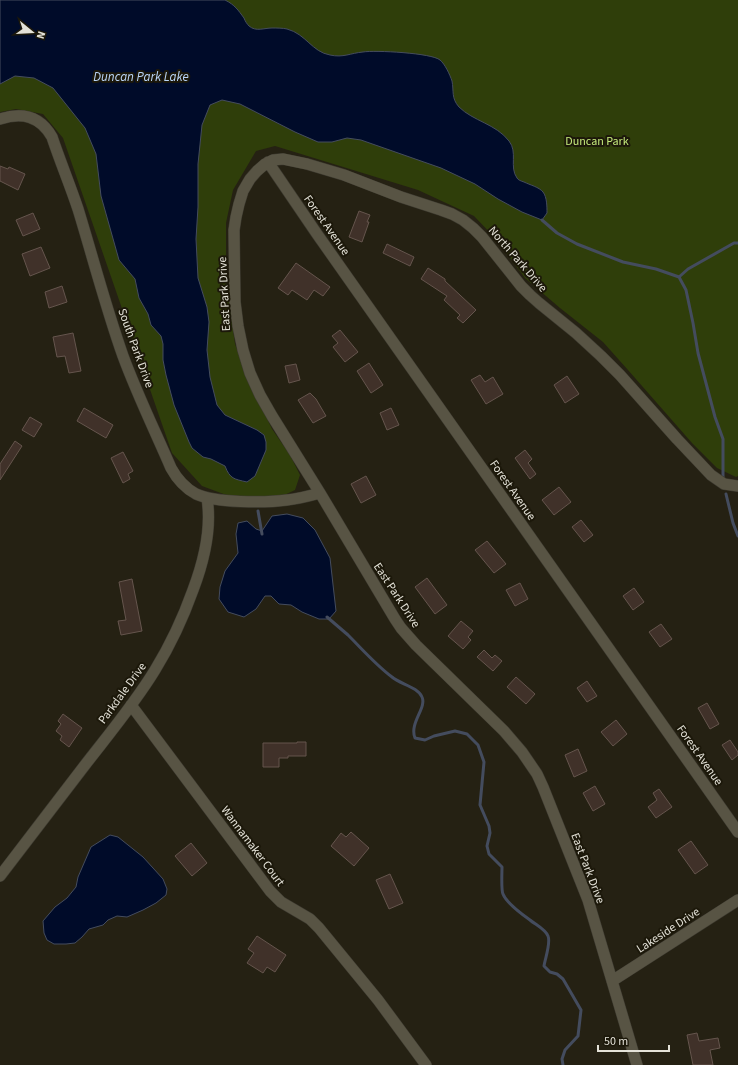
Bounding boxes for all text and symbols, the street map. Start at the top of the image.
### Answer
north arrow [12,12,52,52]
text: N [33,29,49,41]
water label: Duncan Park Lake [93,68,189,86]
park label: Duncan Park [565,133,629,150]
street label: Forest Avenue [299,192,354,259]
street label: North Park Drive [484,223,551,296]
street label: East Park Drive [214,256,235,332]
street label: South Park Drive [113,306,158,390]
street label: Forest Avenue [485,457,540,524]
street label: East Park Drive [369,559,424,631]
street label: Parkdale Drive [94,659,151,728]
street label: Forest Avenue [672,722,727,789]
street label: Wannamaker Court [217,803,289,890]
street label: East Park Drive [566,830,609,906]
street label: Lakeside Drive [633,904,703,957]
scale bar [598,1027,669,1053]
text: 50 m [604,1033,628,1050]

